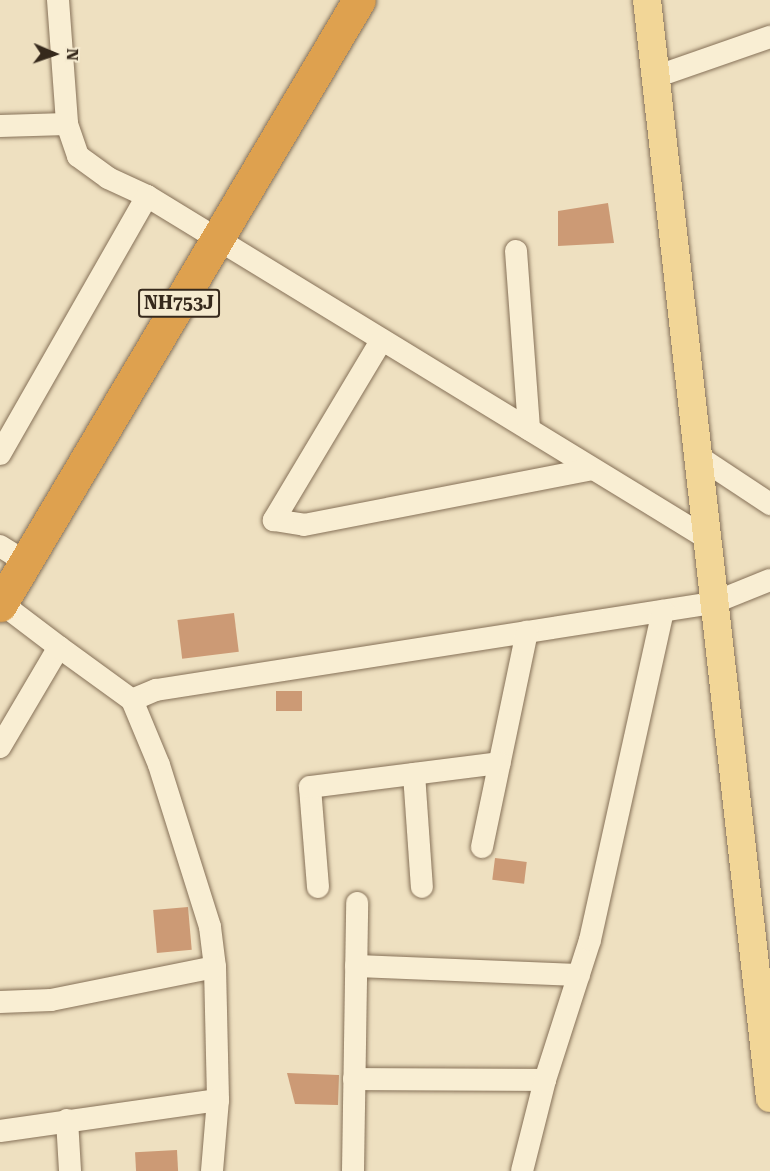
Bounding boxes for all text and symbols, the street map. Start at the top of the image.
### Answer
north arrow [24,24,84,84]
text: N [63,48,82,61]
road number: NH753J [137,288,221,318]

